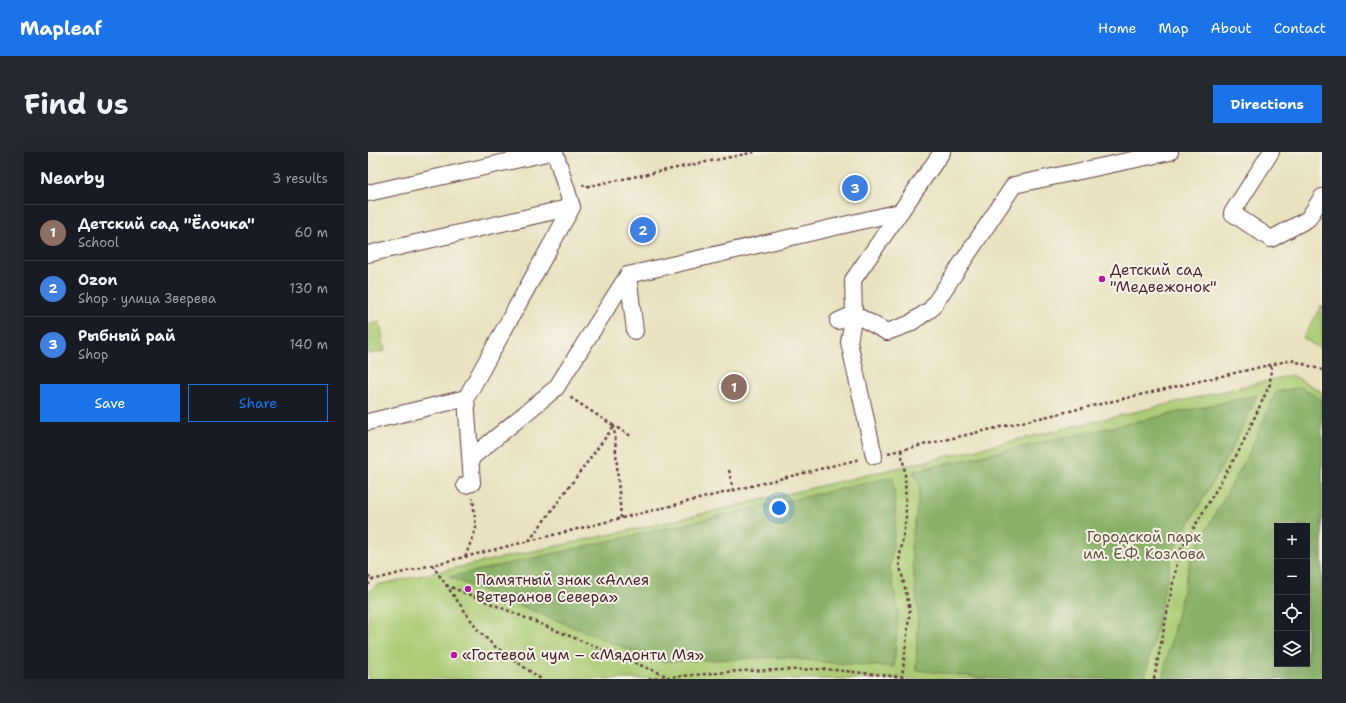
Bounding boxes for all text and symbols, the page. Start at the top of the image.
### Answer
text: Mapleaf [20,16,102,41]
text: Home [1098,19,1137,37]
text: Map [1159,19,1189,37]
text: About [1211,19,1252,37]
text: Contact [1274,19,1326,37]
text: Find us [24,85,129,123]
button: Directions [1213,85,1322,123]
text: Nearby [40,167,105,189]
text: 3 results [272,170,328,187]
pin: 3 [842,173,868,203]
text: Детский сад "Ёлочка" [78,214,255,234]
pin: 2 [630,215,656,245]
text: 1 [50,224,56,241]
text: 60 m [295,224,328,241]
text: School [78,234,119,251]
place label: Детский сад "Медвежонок" [1110,260,1217,297]
text: Ozon [78,270,118,290]
marker: Детский сад "Медвежонок" [1097,274,1107,284]
text: 2 [48,280,58,297]
text: 130 m [290,280,328,297]
text: Shop · улица Зверева [78,290,216,307]
text: Рыбный рай [78,326,175,346]
text: 3 [48,336,58,353]
text: 140 m [289,336,328,353]
text: Shop [78,346,108,363]
pin: 1 [721,372,747,402]
button: Save [40,384,180,422]
button: Share [188,384,328,422]
your location [769,498,789,518]
map controls [1274,523,1310,667]
button: + [1274,523,1310,559]
park label: Городской парк им. Е.Ф. Козлова [1083,527,1206,564]
button: − [1274,559,1310,595]
place label: Памятный знак «Аллея Ветеранов Севера» [476,570,649,607]
marker: Памятный знак «Аллея Ветеранов Севера» [463,584,473,594]
button: locate [1274,595,1310,631]
button: layers [1274,631,1310,667]
place label: «Гостевой чум – «Мядонти Мя» [462,645,704,665]
marker: «Гостевой чум – «Мядонти Мя» [449,650,459,660]

